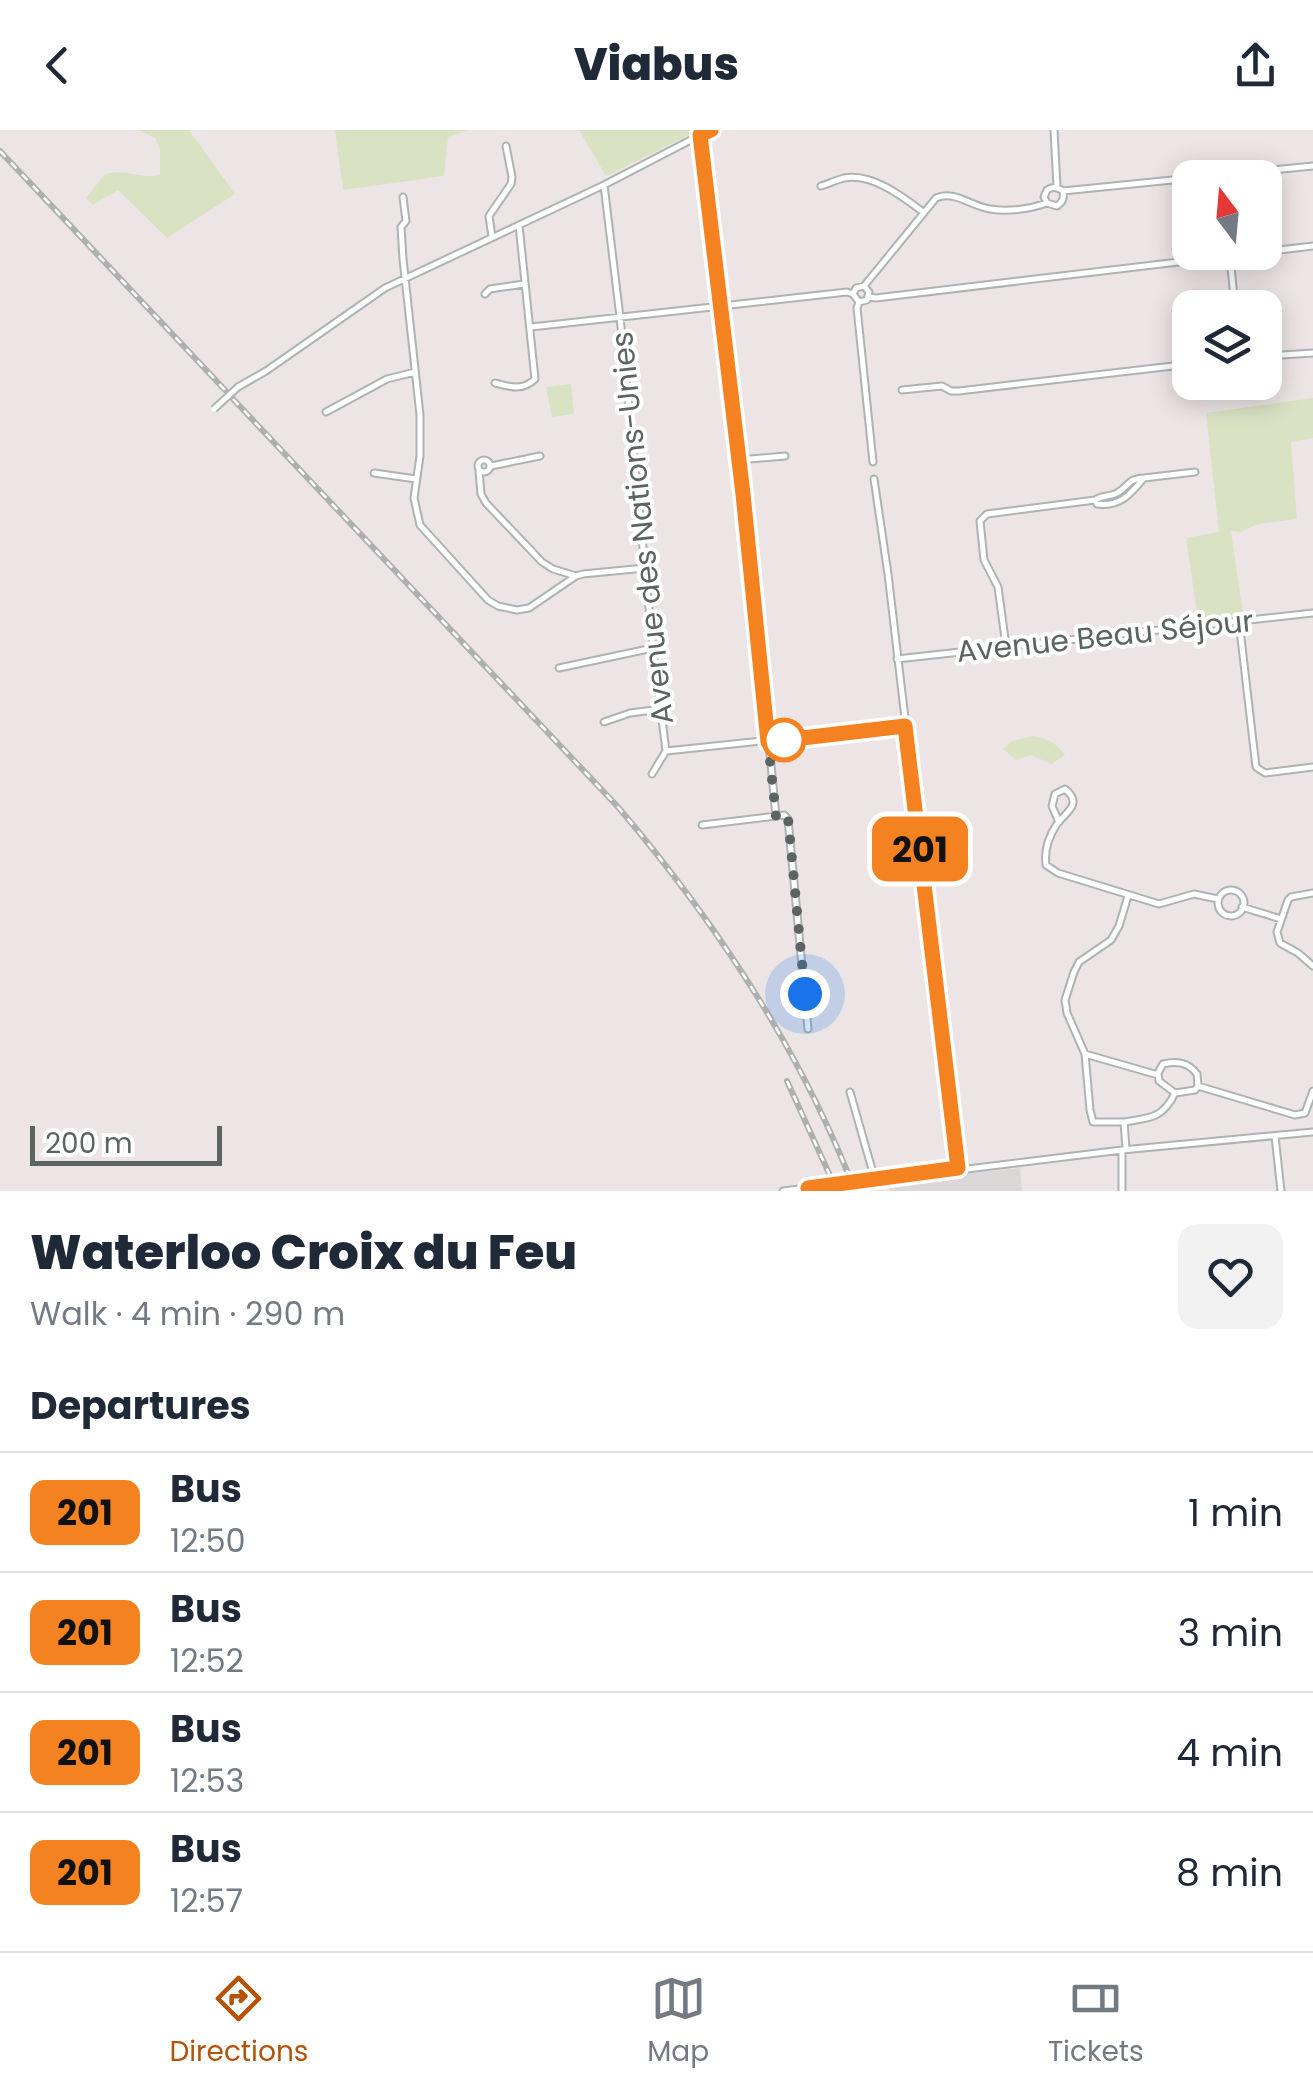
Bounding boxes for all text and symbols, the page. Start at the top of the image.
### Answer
text: Viabus [574,33,739,96]
icon: back [30,38,85,93]
icon: share [1228,38,1283,93]
north arrow [1172,160,1282,270]
map controls [1172,160,1282,400]
button: layers [1172,290,1282,400]
street label: Avenue des Nations-Unies [600,330,684,726]
street label: Avenue Beau Séjour [954,599,1256,673]
unlabelled marker [763,719,805,761]
line badge: 201 [862,816,978,882]
text: 201 [892,825,948,874]
your location [780,969,830,1019]
scale bar [30,1121,222,1166]
text: 200 m [45,1124,133,1163]
text: Waterloo Croix du Feu [30,1219,577,1286]
button: heart [1178,1224,1283,1329]
text: Walk · 4 min · 290 m [30,1291,345,1336]
text: Departures [30,1379,251,1432]
text: Bus [170,1462,242,1515]
text: 1 min [1188,1486,1283,1539]
text: 201 [57,1488,113,1537]
text: 12:50 [170,1518,246,1563]
text: Bus [170,1582,242,1635]
text: 3 min [1178,1606,1283,1659]
text: 201 [57,1608,113,1657]
text: 12:52 [170,1638,244,1683]
text: Bus [170,1702,242,1755]
text: 4 min [1176,1726,1283,1779]
text: 201 [57,1728,113,1777]
text: 12:53 [170,1758,244,1803]
text: Bus [170,1822,242,1875]
text: 8 min [1176,1846,1283,1899]
text: 201 [57,1848,113,1897]
text: 12:57 [170,1878,243,1923]
tab: Directions [169,1971,308,2073]
tab: Map [647,1971,709,2073]
tab: Tickets [1048,1971,1144,2073]

